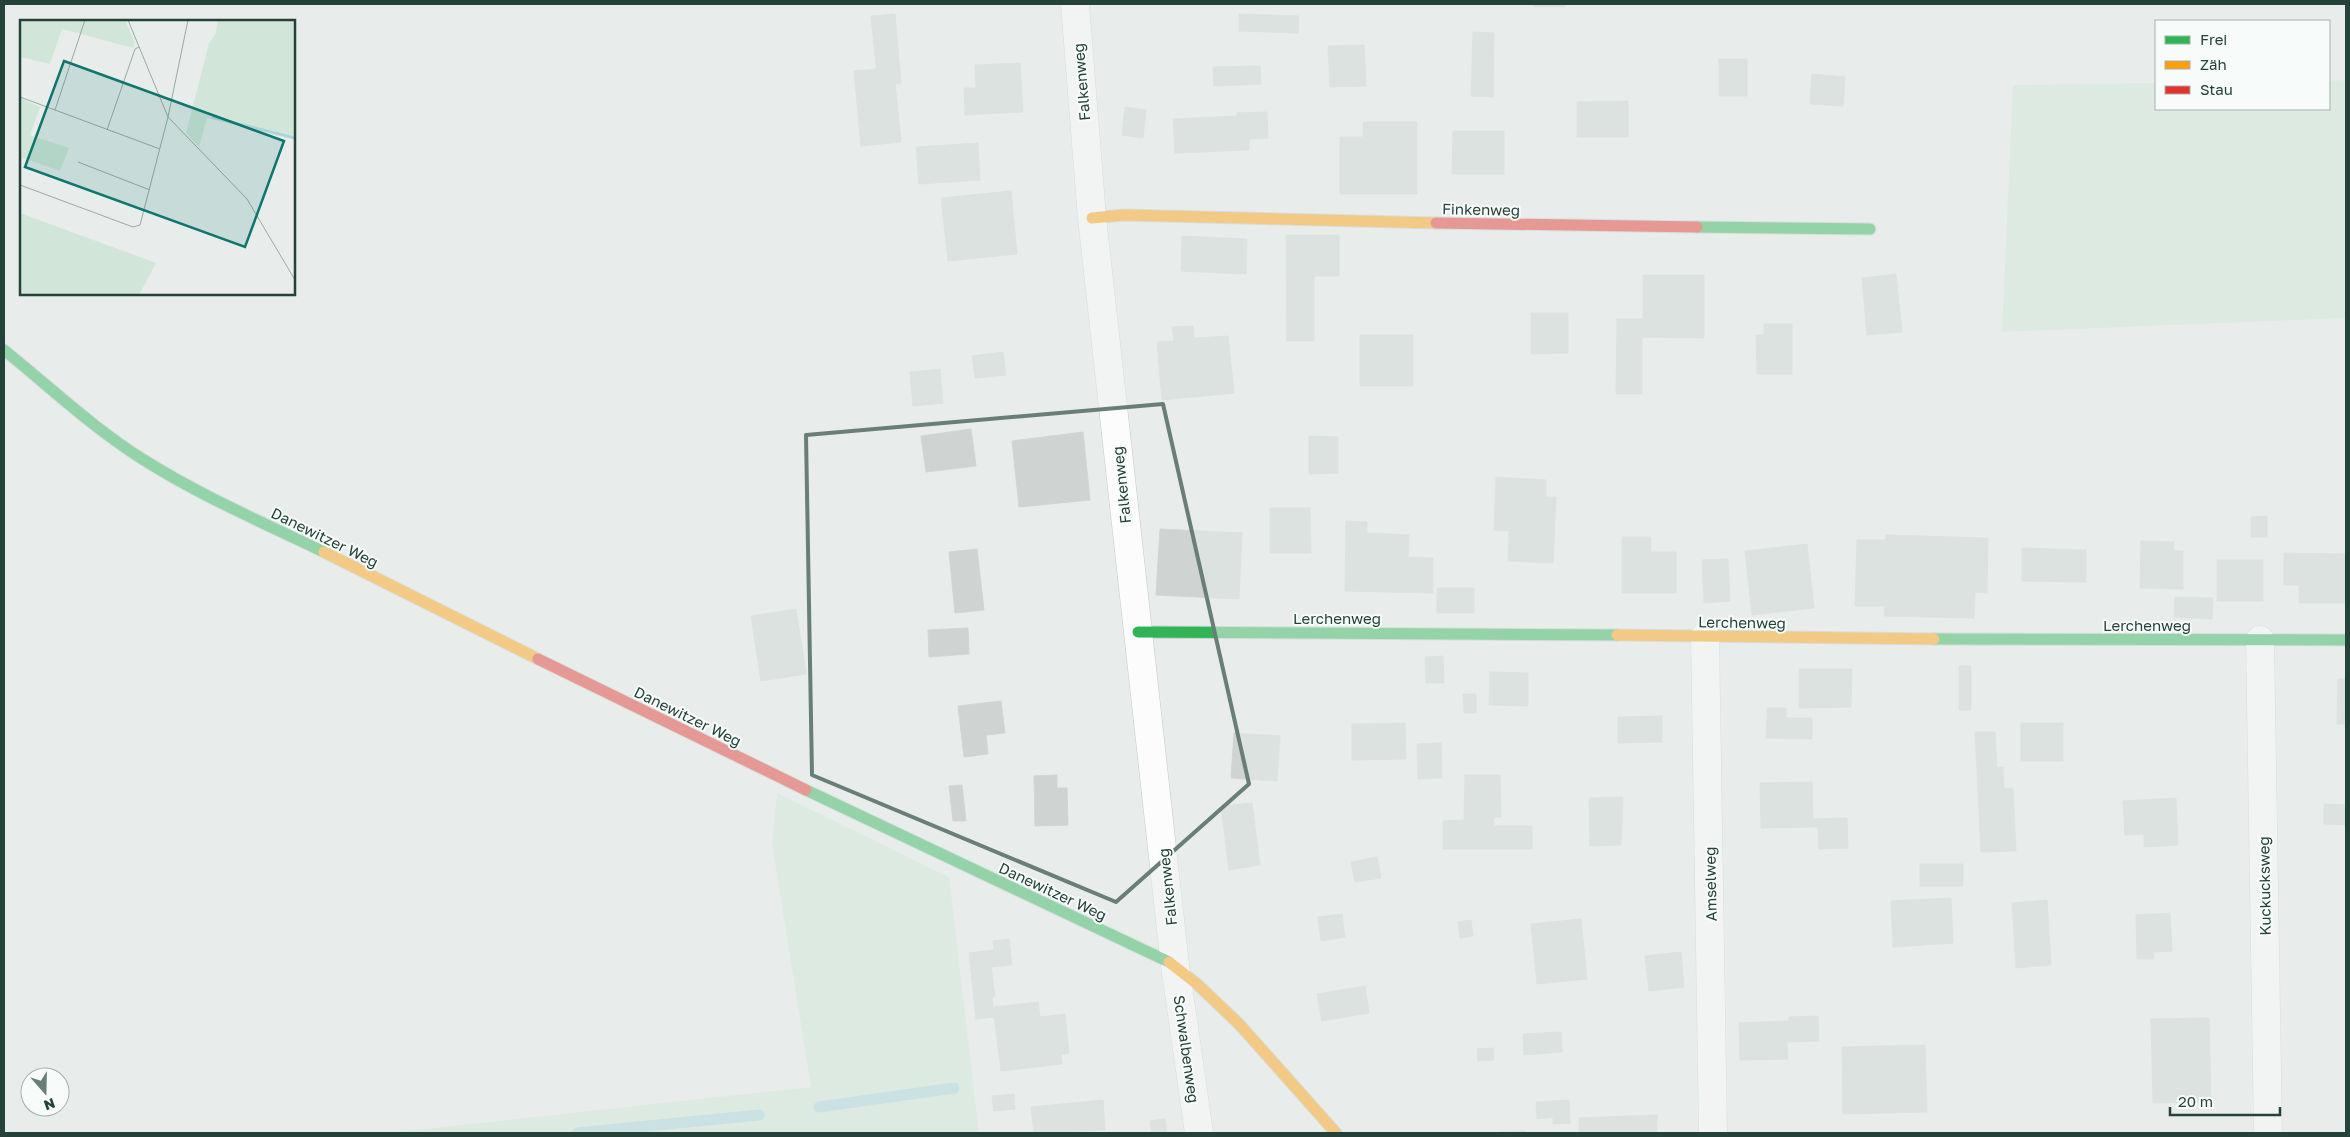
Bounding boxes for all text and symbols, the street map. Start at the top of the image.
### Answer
inset map [20,20,295,295]
legend [2155,20,2330,110]
text: Frei [2200,30,2227,48]
street label: Falkenweg [1069,42,1093,122]
text: Zäh [2200,55,2227,73]
text: Stau [2200,80,2233,98]
street label: Finkenweg [1442,199,1520,219]
street label: Falkenweg [1108,445,1134,525]
street label: Danewitzer Weg [269,503,381,571]
street label: Lerchenweg [1293,609,1381,627]
street label: Lerchenweg [1698,612,1786,632]
street label: Lerchenweg [2103,616,2191,634]
street label: Danewitzer Weg [632,682,744,750]
street label: Kuckucksweg [2254,836,2274,936]
street label: Falkenweg [1154,847,1180,927]
street label: Amselweg [1700,847,1720,921]
street label: Danewitzer Weg [996,858,1110,924]
street label: Schwalbenweg [1171,994,1203,1104]
north arrow [20,1067,70,1117]
scale bar [2170,1084,2280,1116]
text: 20 m [2178,1092,2213,1110]
text: N [42,1095,58,1114]

